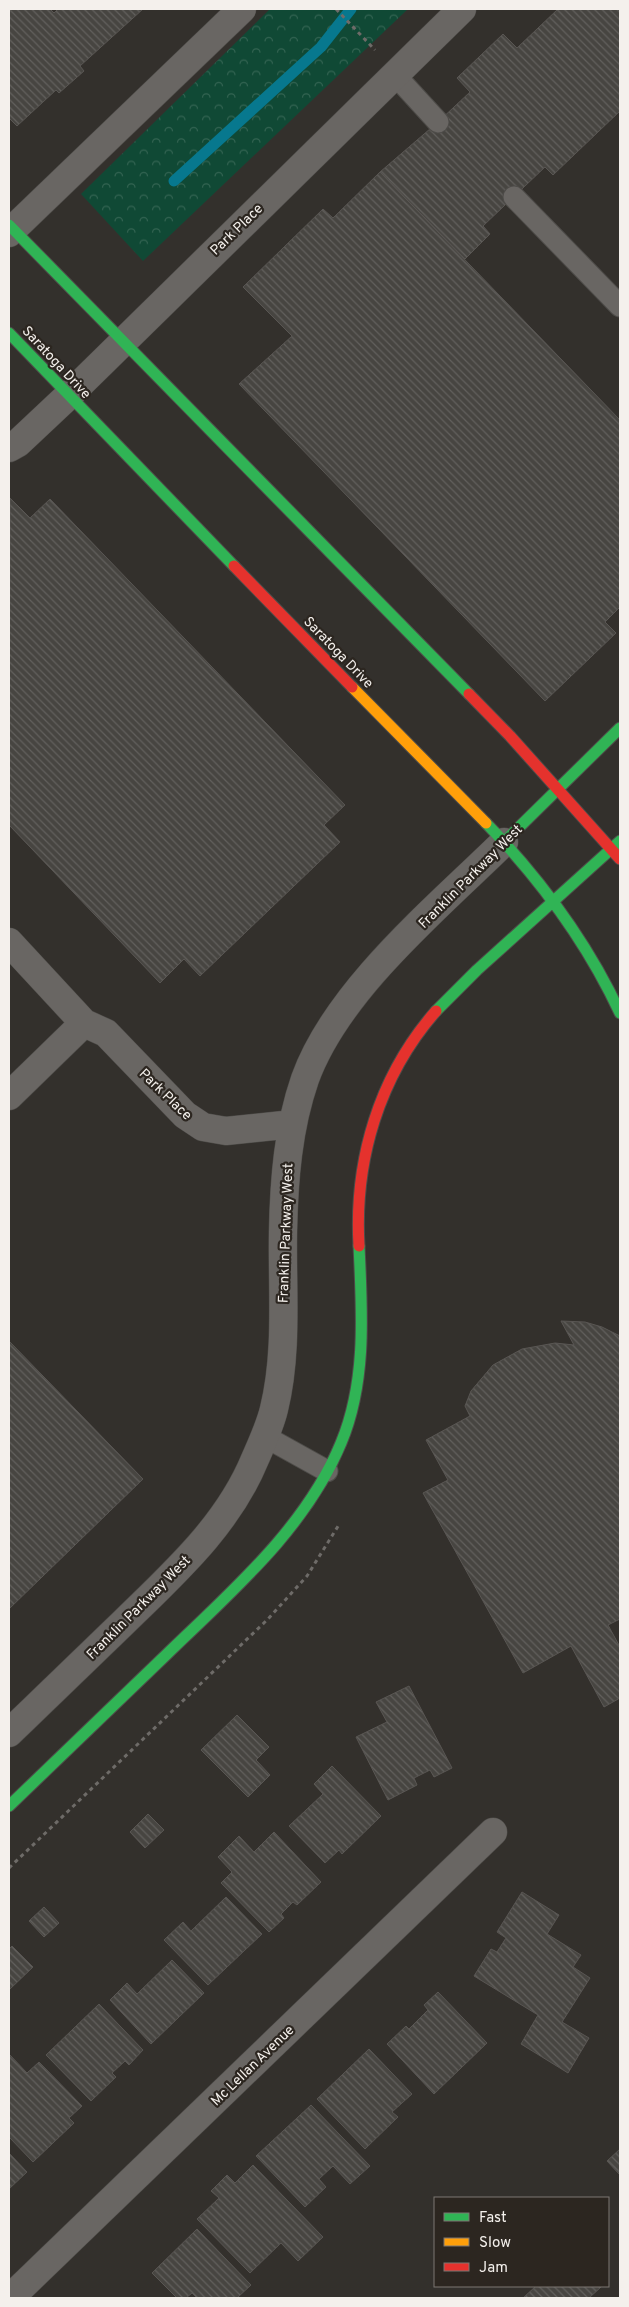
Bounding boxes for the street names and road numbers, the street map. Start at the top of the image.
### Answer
street label: Park Place [207,201,267,259]
street label: Saratoga Drive [18,323,94,403]
street label: Saratoga Drive [299,614,376,692]
street label: Franklin Parkway West [416,822,527,933]
street label: Park Place [135,1066,195,1124]
street label: Franklin Parkway West [276,1163,297,1303]
street label: Franklin Parkway West [84,1553,195,1664]
street label: Mc Lellan Avenue [208,2022,298,2110]

